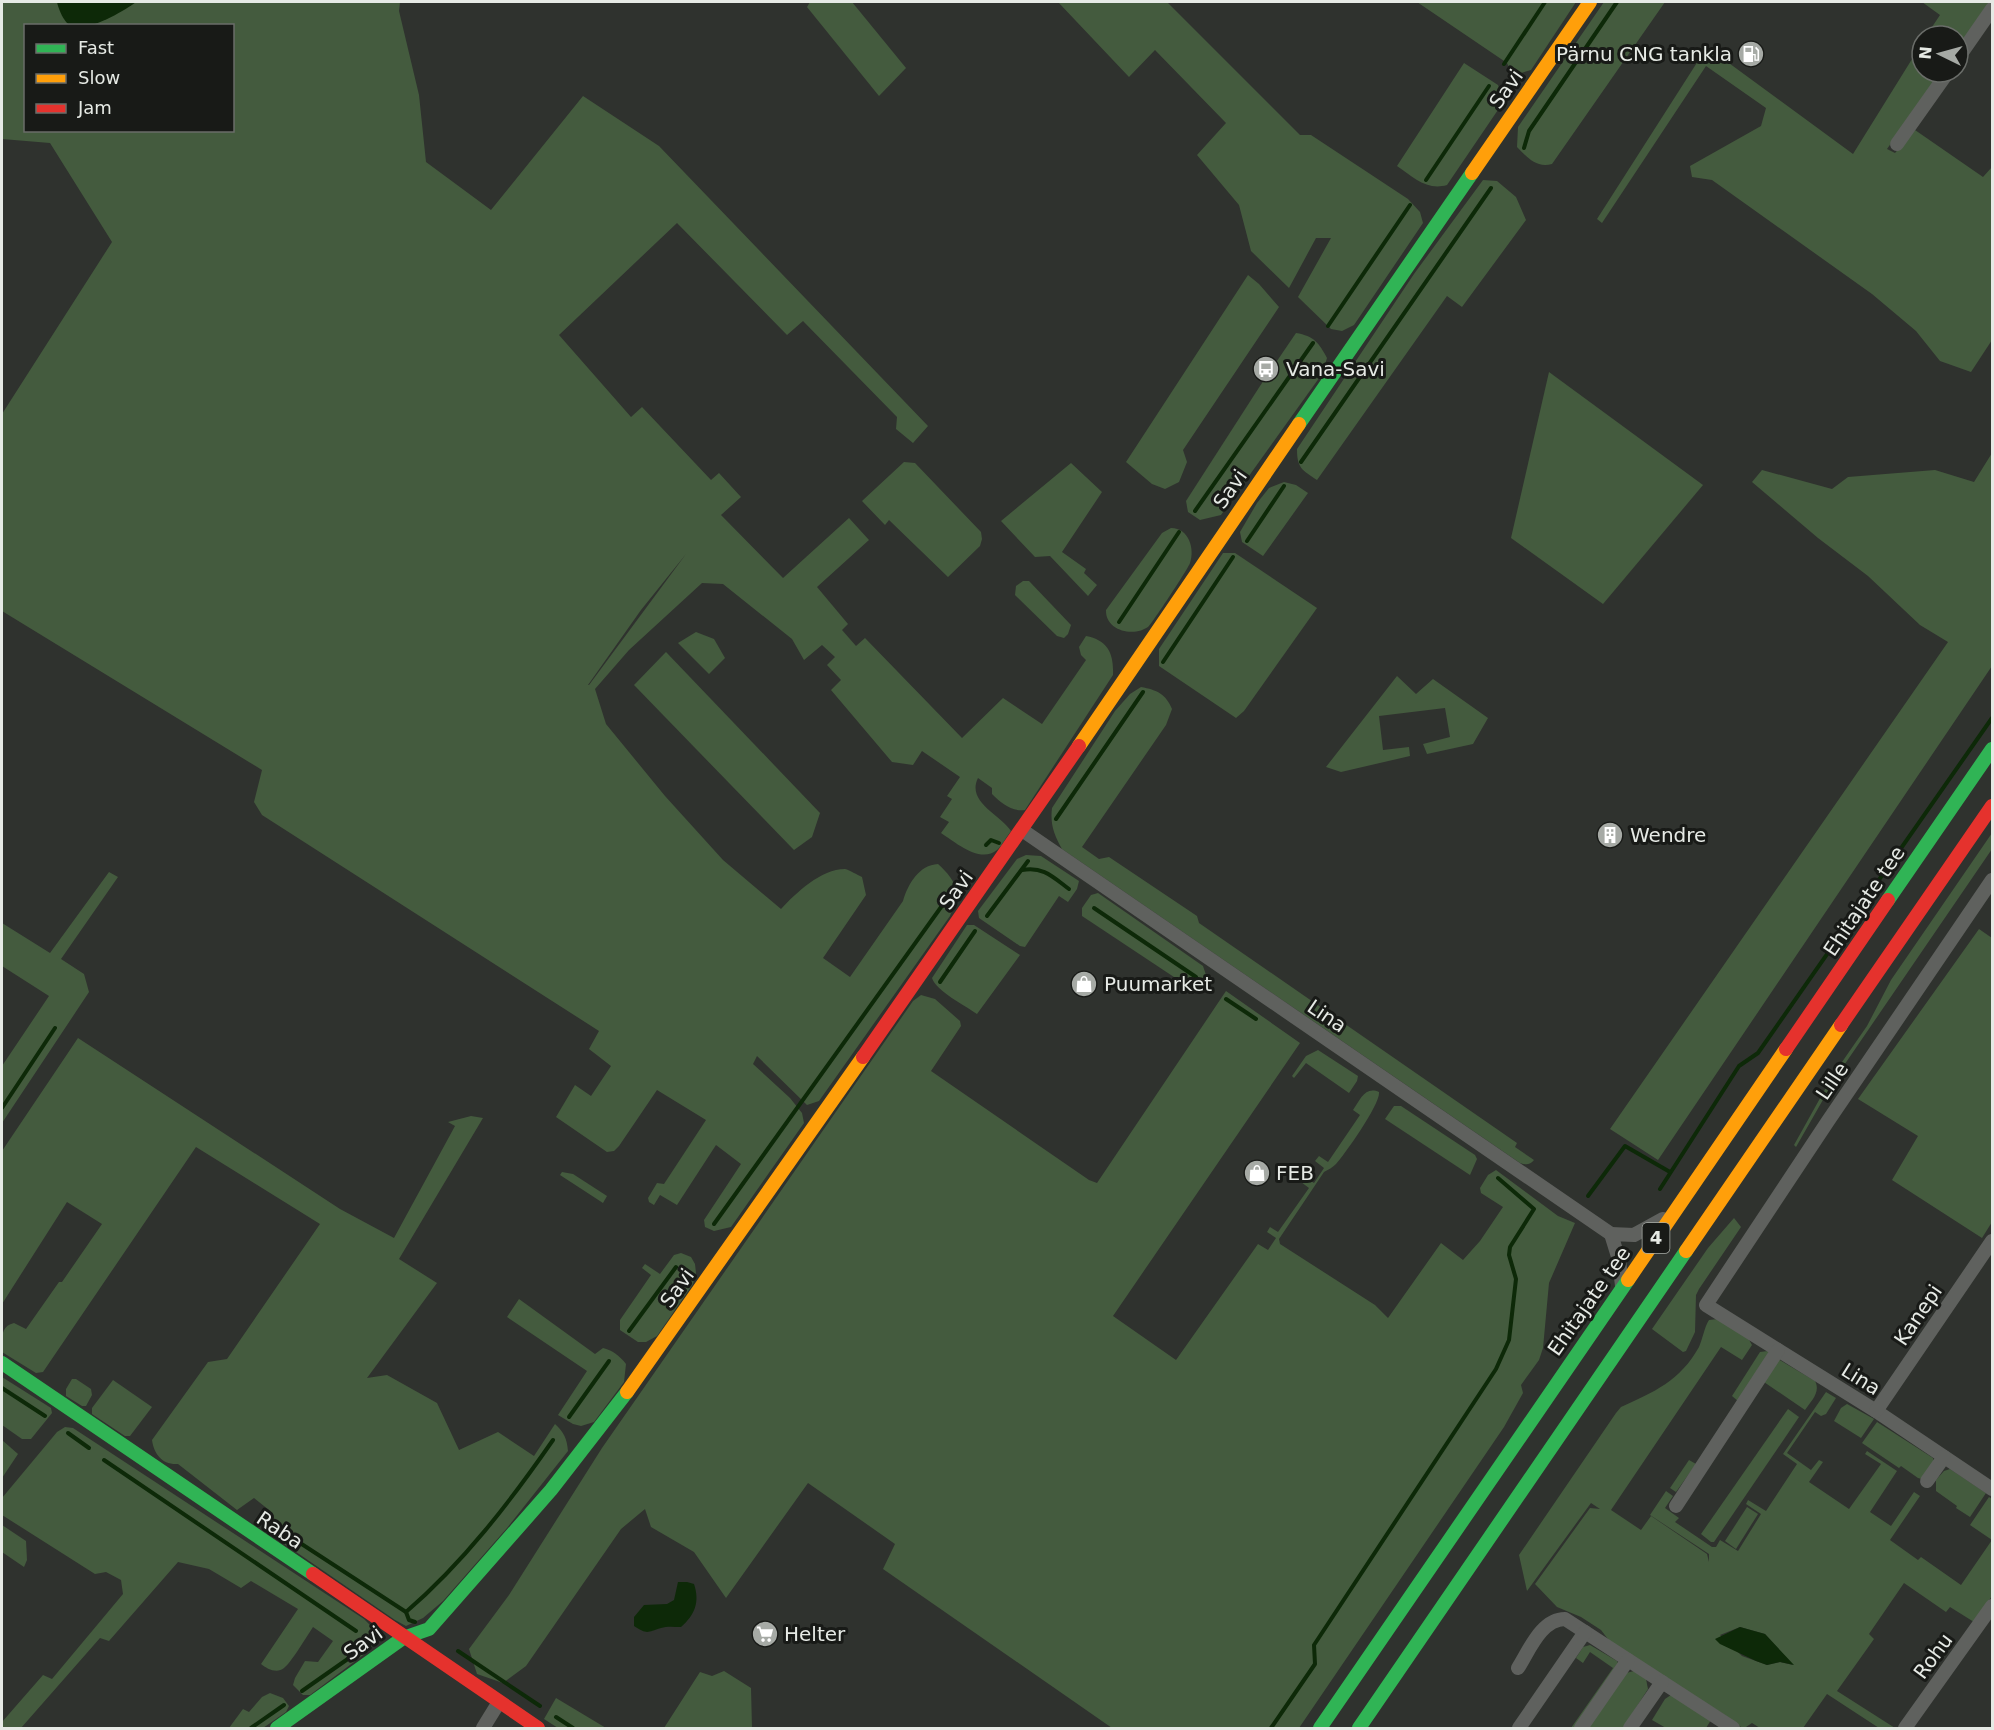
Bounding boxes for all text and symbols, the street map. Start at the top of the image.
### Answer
legend [24,24,234,132]
north arrow [1910,24,1970,84]
text: Fast [78,37,114,58]
fuel station icon: Pärnu CNG tankla [1736,39,1766,69]
place label: Pärnu CNG tankla [1556,42,1732,66]
text: N [1916,45,1936,60]
street label: Savi [1484,65,1528,113]
text: Slow [78,67,120,88]
text: Jam [77,97,112,118]
bus stop icon: Vana-Savi [1251,354,1281,384]
place label: Vana-Savi [1286,357,1385,381]
street label: Savi [1208,465,1252,513]
building icon: Wendre [1595,820,1625,850]
place label: Wendre [1630,823,1706,847]
street label: Ehitajate tee [1818,841,1910,961]
street label: Savi [934,866,978,914]
shop icon: Puumarket [1069,969,1099,999]
place label: Puumarket [1104,972,1212,996]
street label: Lina [1303,994,1351,1038]
street label: Lille [1811,1058,1853,1104]
shop icon: FEB [1242,1158,1272,1188]
place label: FEB [1276,1161,1314,1185]
road number: 4 [1642,1223,1670,1253]
street label: Ehitajate tee [1543,1242,1635,1360]
street label: Savi [655,1264,699,1312]
street label: Kanepi [1889,1280,1947,1350]
street label: Lina [1837,1358,1885,1400]
street label: Raba [252,1506,308,1554]
supermarket icon: Helter [750,1619,780,1649]
street label: Savi [339,1621,387,1665]
place label: Helter [784,1622,846,1646]
street label: Rohu [1908,1628,1958,1684]

